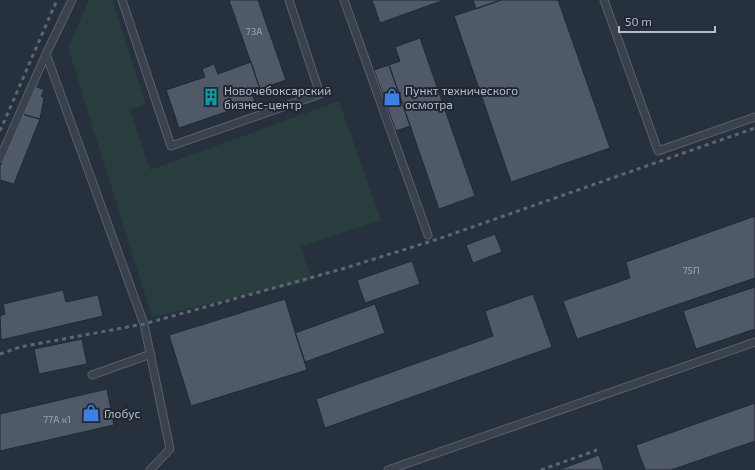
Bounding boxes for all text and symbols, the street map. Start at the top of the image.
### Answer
scale bar [619,8,715,34]
text: 50 m [625,14,652,28]
house number: 73А [246,25,263,37]
place label: Новочебоксарский бизнес-центр [224,83,331,111]
place label: Пункт технического осмотра [405,83,518,111]
building icon: Новочебоксарский бизнес-центр [201,87,221,107]
shop icon: Пункт технического осмотра [382,87,402,107]
house number: 75П [682,264,700,276]
shop icon: Глобус [81,403,101,423]
place label: Глобус [104,406,141,421]
house number: 77А к1 [43,413,71,425]

